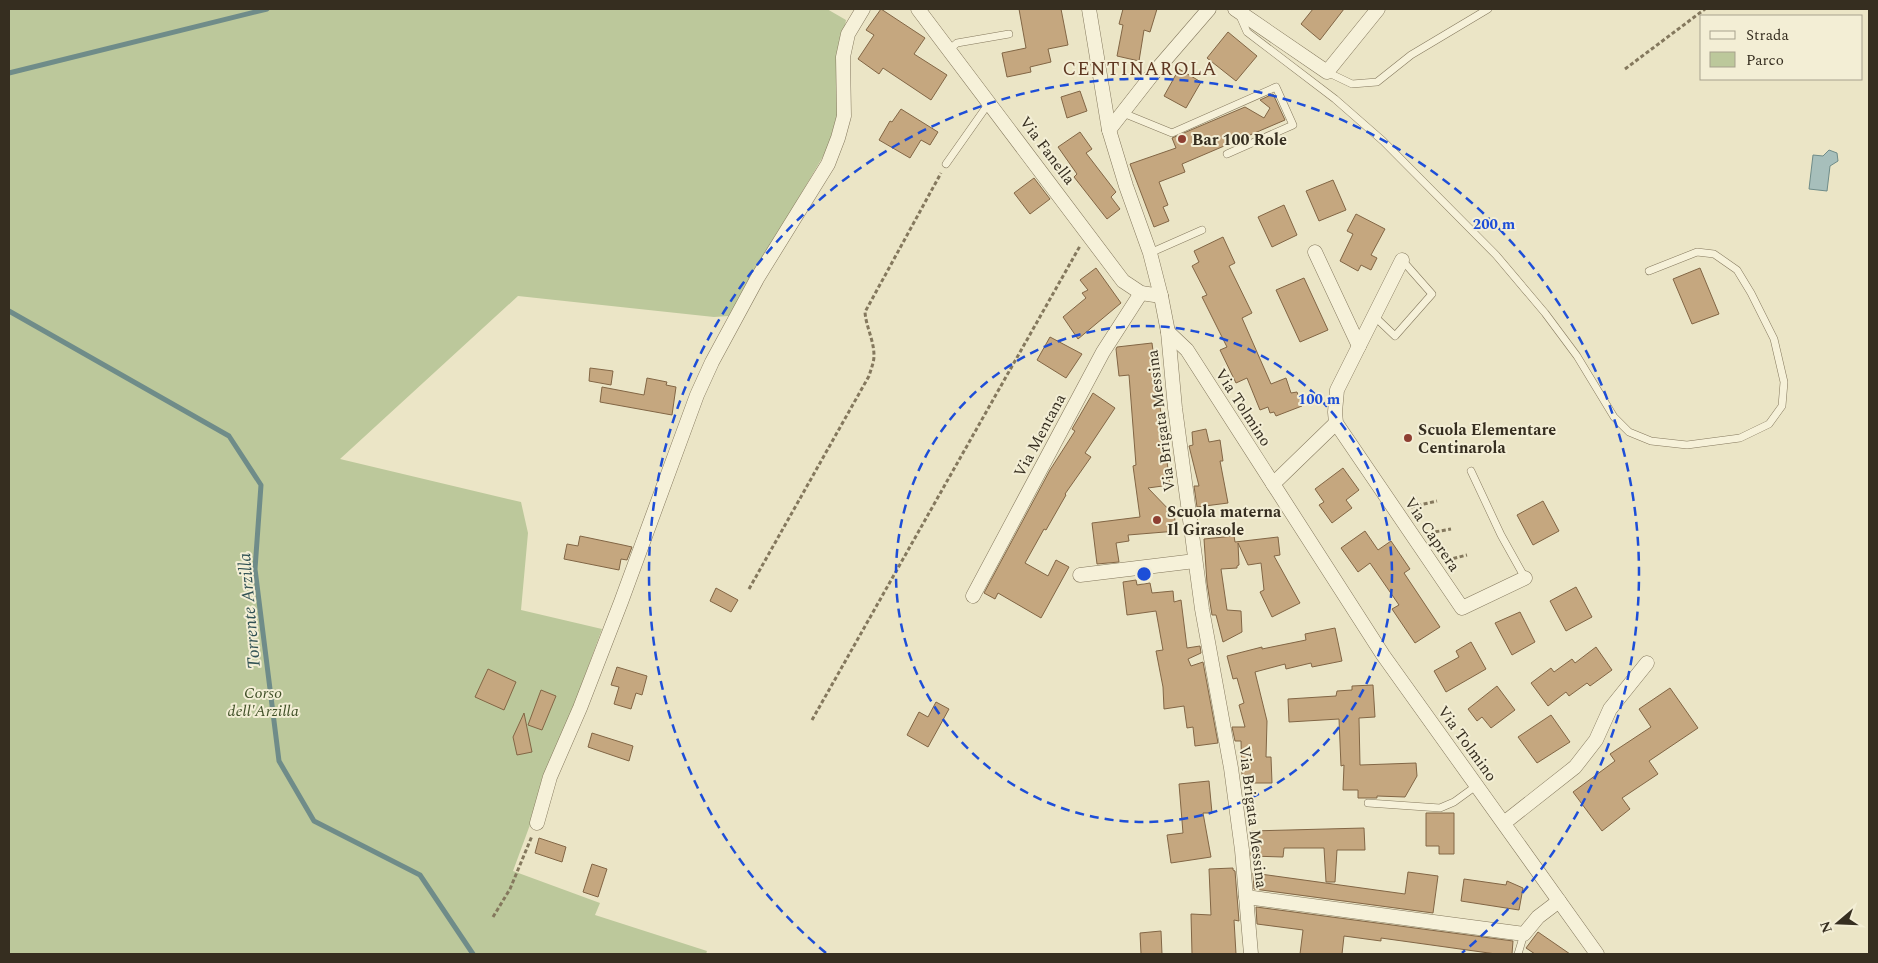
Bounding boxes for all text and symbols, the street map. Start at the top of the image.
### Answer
legend [1700,15,1863,80]
text: Strada [1746,24,1789,47]
text: Parco [1746,49,1784,72]
district label: CENTINAROLA [1062,55,1218,84]
street label: Via Fanella [1013,111,1081,190]
place label: Bar 100 Role [1192,128,1287,152]
marker: Bar 100 Role [1176,133,1188,145]
text: 200 m [1473,213,1516,236]
street label: Via Brigata Messina [1140,348,1182,493]
street label: Via Tolmino [1209,364,1277,451]
text: 100 m [1298,388,1341,411]
street label: Via Mentana [1008,389,1072,482]
place label: Scuola Elementare Centinarola [1418,418,1556,460]
marker: Scuola Elementare Centinarola [1402,432,1414,444]
street label: Via Caprera [1398,492,1466,577]
place label: Scuola materna Il Girasole [1167,500,1282,542]
marker: Scuola materna Il Girasole [1151,514,1163,526]
water label: Torrente Arzilla [231,552,268,670]
centre of rings [1135,565,1153,583]
park label: Corso dell'Arzilla [227,681,299,723]
street label: Via Tolmino [1431,701,1503,786]
street label: Via Brigata Messina [1232,745,1274,890]
north arrow [1813,898,1863,948]
text: N [1814,918,1838,936]

